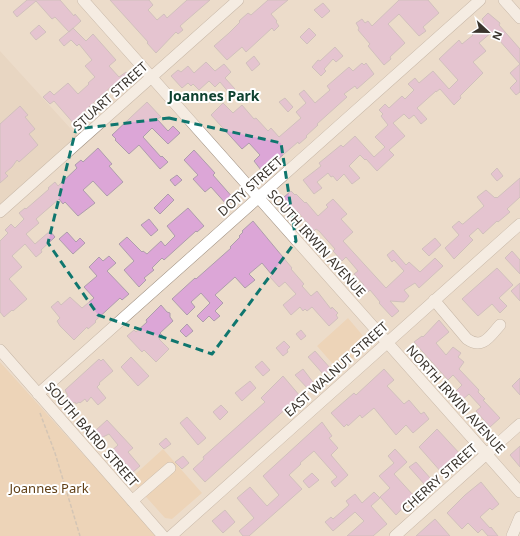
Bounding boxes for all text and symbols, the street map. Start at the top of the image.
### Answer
north arrow [468,12,508,52]
text: N [489,29,506,43]
street label: STUART STREET [69,57,152,134]
district label: Joannes Park [166,86,260,105]
street label: DOTY STREET [214,152,287,220]
street label: SOUTH IRWIN AVENUE [264,185,370,301]
street label: EAST WALNUT STREET [280,317,392,421]
street label: NORTH IRWIN AVENUE [402,341,510,457]
street label: SOUTH BAIRD STREET [41,378,143,491]
street label: CHERRY STREET [397,439,481,517]
park label: Joannes Park [7,479,89,497]

